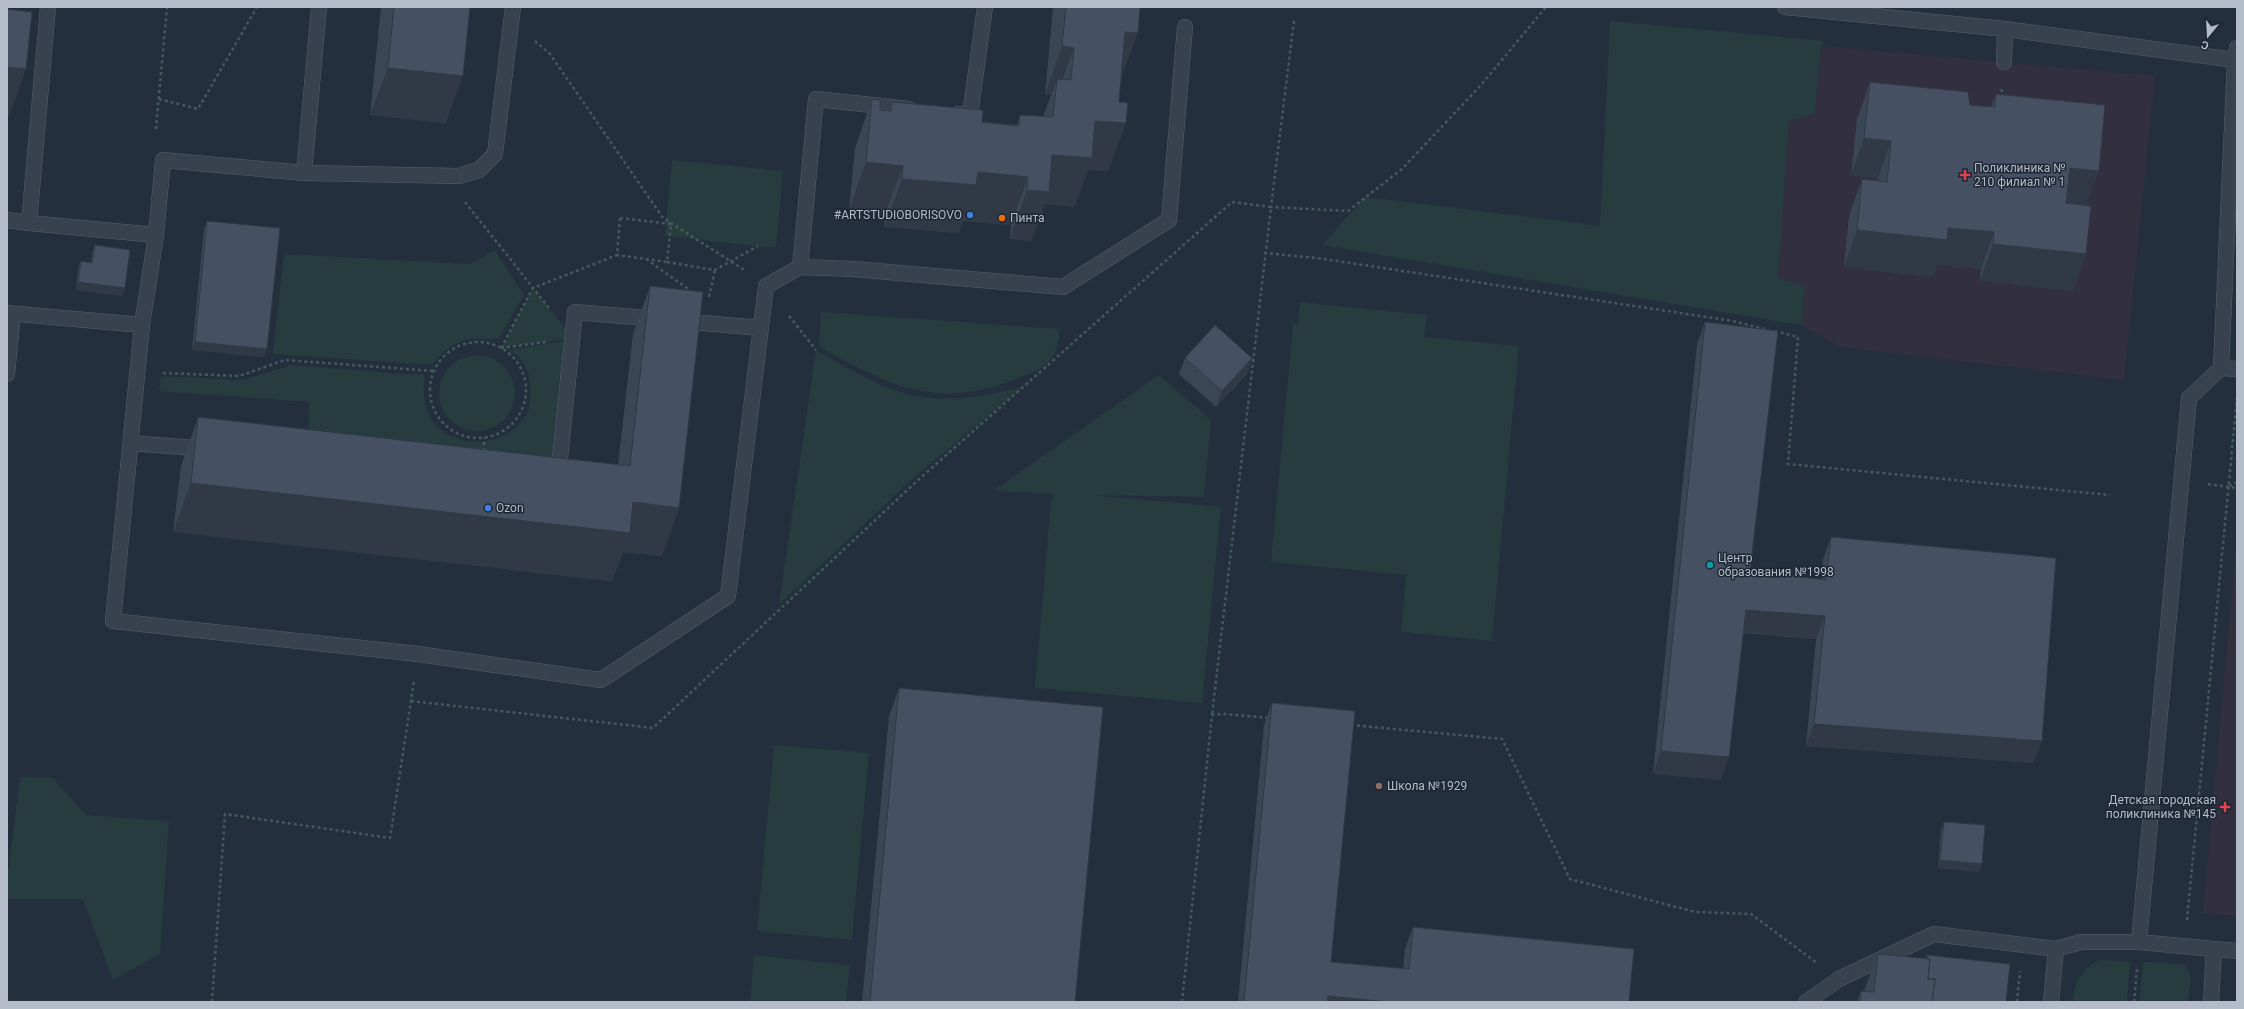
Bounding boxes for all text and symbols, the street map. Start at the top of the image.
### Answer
north arrow [2188,16,2228,56]
text: С [2200,38,2210,52]
place label: Поликлиника № 210 филиал № 1 [1974,161,2066,189]
marker: Поликлиника № 210 филиал № 1 [1959,169,1971,181]
place label: #ARTSTUDIOBORISOVO [834,208,962,222]
marker: #ARTSTUDIOBORISOVO [965,210,975,220]
place label: Пинта [1010,211,1045,225]
marker: Пинта [997,213,1007,223]
place label: Ozon [496,501,524,515]
marker: Ozon [483,503,493,513]
place label: Центр образования №1998 [1718,551,1834,579]
marker: Центр образования №1998 [1705,560,1715,570]
place label: Школа №1929 [1387,779,1467,793]
marker: Школа №1929 [1374,781,1384,791]
place label: Детская городская поликлиника №145 [2106,793,2216,821]
marker: Детская городская поликлиника №145 [2219,801,2231,813]

